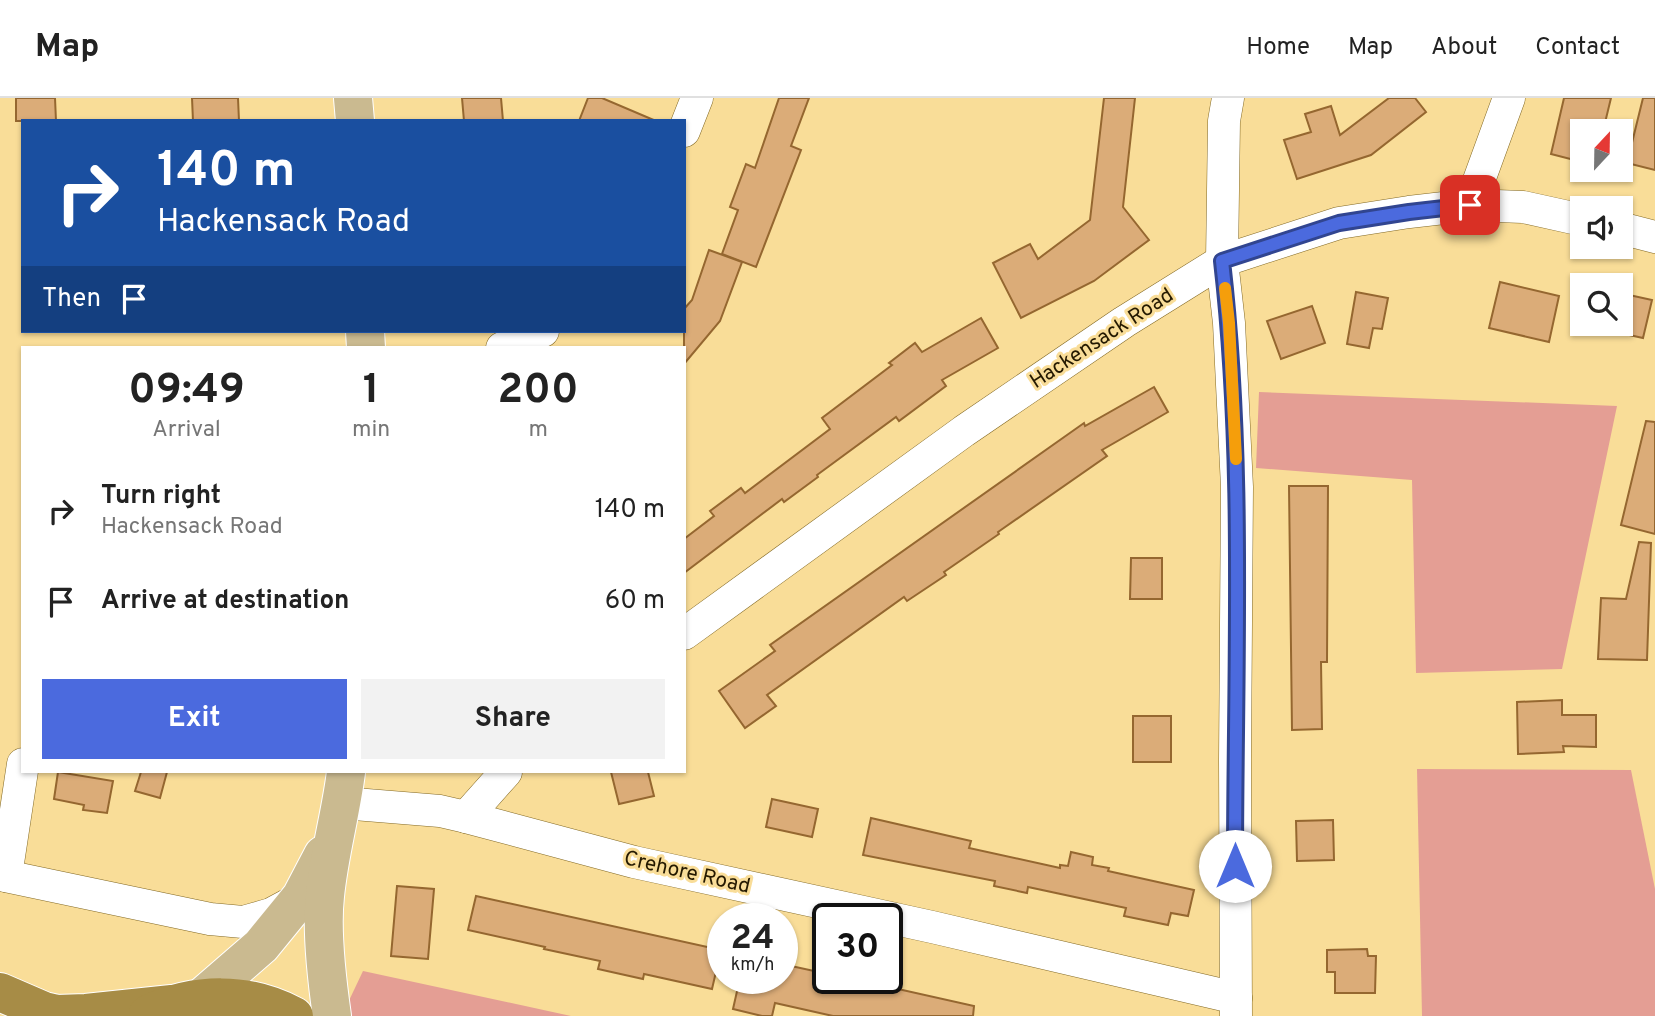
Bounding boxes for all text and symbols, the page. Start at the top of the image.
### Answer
text: Map [35,27,99,69]
text: Home [1246,33,1310,63]
text: Map [1348,33,1393,63]
text: About [1431,33,1497,63]
text: Contact [1535,33,1620,63]
north arrow [1570,119,1633,182]
map controls [1570,119,1633,336]
text: 140 m [157,142,296,204]
icon: right [42,147,133,238]
pin [1440,175,1500,235]
icon: arrive [1451,186,1489,224]
button: sound [1570,196,1633,259]
text: Hackensack Road [157,203,410,243]
button: search [1570,273,1633,336]
icon: arrive [115,280,153,318]
street label: Hackensack Road [1025,282,1179,396]
text: Then [42,283,101,316]
text: 09:49 [128,365,245,418]
text: 1 [363,365,380,418]
text: 200 [498,365,579,418]
text: Arrival [152,416,221,445]
text: min [352,416,390,445]
text: m [528,416,548,445]
text: Turn right [101,480,221,513]
icon: right [42,492,80,530]
text: 140 m [595,494,665,527]
text: Hackensack Road [101,513,283,542]
icon: arrive [42,583,80,621]
text: Arrive at destination [101,585,349,618]
text: 60 m [605,585,665,618]
button: Exit [42,679,347,759]
button: Share [361,679,665,759]
position arrow [1198,829,1272,903]
street label: Crehore Road [621,845,753,901]
speed limit sign: 30 [812,903,903,994]
text: 24 [731,917,774,961]
text: km/h [731,954,774,977]

